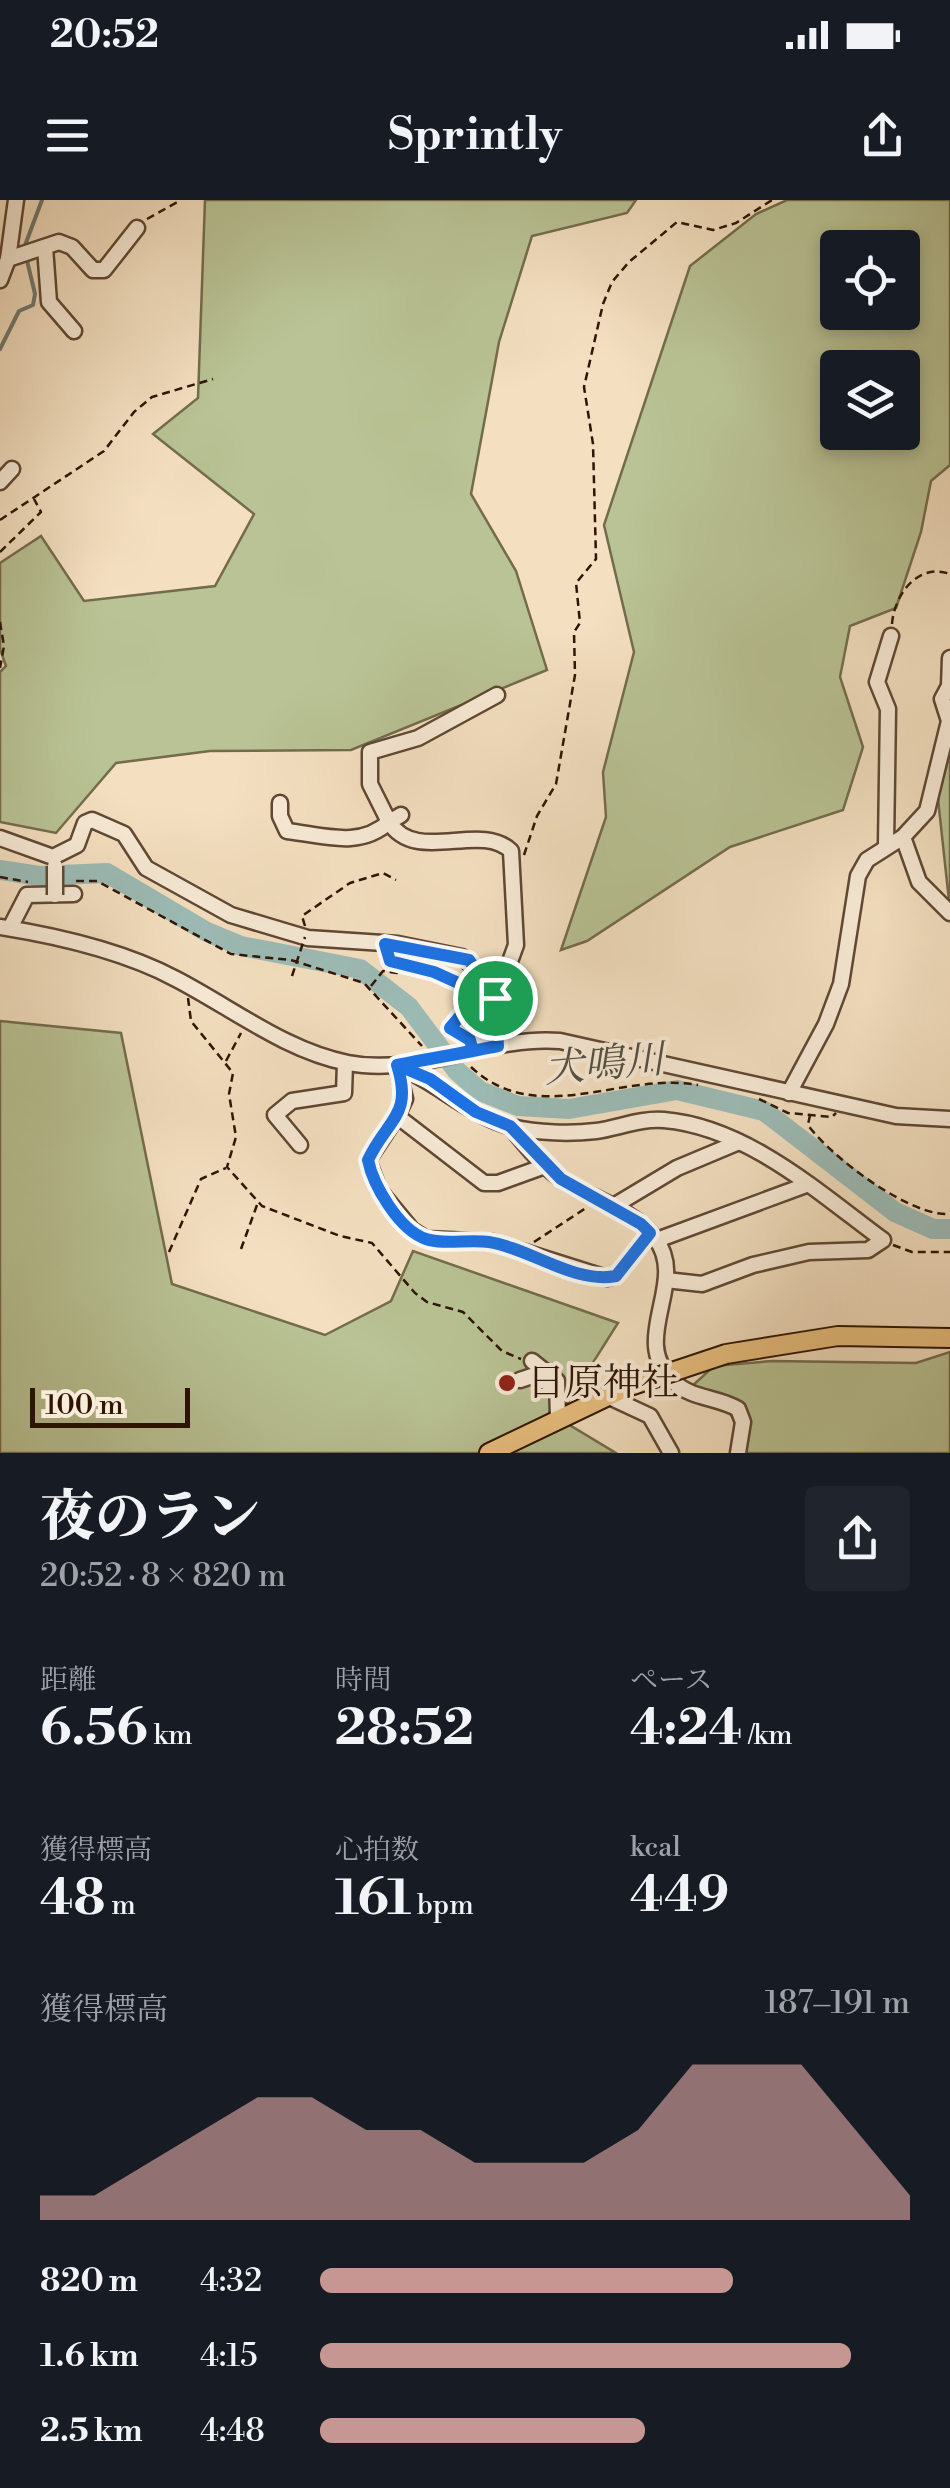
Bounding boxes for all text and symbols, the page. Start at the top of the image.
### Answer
text: 20:52 [50,12,159,59]
text: Sprintly [388,107,562,164]
icon: menu [40,108,95,163]
icon: share [855,108,910,163]
map controls [820,230,920,450]
button: locate [820,230,920,330]
button: layers [820,350,920,450]
pin [453,956,538,1041]
icon: arrive [468,971,523,1026]
water label: 犬鳴川 [542,1035,670,1095]
place label: 日原神社 [527,1360,679,1407]
marker: 日原神社 [496,1372,518,1394]
scale bar [30,1383,190,1428]
text: 100 m [45,1388,124,1423]
text: 夜のラン [40,1484,260,1553]
button: share [805,1486,910,1591]
text: 20:52 · 8 × 820 m [40,1556,286,1596]
text: 距離 [40,1663,96,1698]
text: 時間 [335,1663,391,1698]
text: ペース [630,1663,713,1698]
text: 6.56 [40,1698,148,1760]
text: 28:52 [335,1698,474,1760]
text: 4:24 [630,1698,742,1760]
text: km [148,1718,193,1753]
text: /km [742,1718,793,1753]
text: kcal [630,1830,681,1865]
text: 獲得標高 [40,1833,152,1868]
text: 心拍数 [335,1833,419,1868]
text: 449 [630,1865,729,1927]
text: 48 [40,1868,105,1930]
text: 161 [335,1868,411,1930]
text: m [105,1888,136,1923]
text: bpm [411,1888,474,1923]
text: 187–191 m [765,1983,910,2023]
text: 獲得標高 [40,1990,168,2030]
text: 820 m [40,2261,138,2301]
text: 4:32 [200,2261,262,2301]
text: 1.6 km [40,2336,139,2376]
text: 4:15 [200,2336,258,2376]
text: 2.5 km [40,2411,143,2451]
text: 4:48 [200,2411,265,2451]

